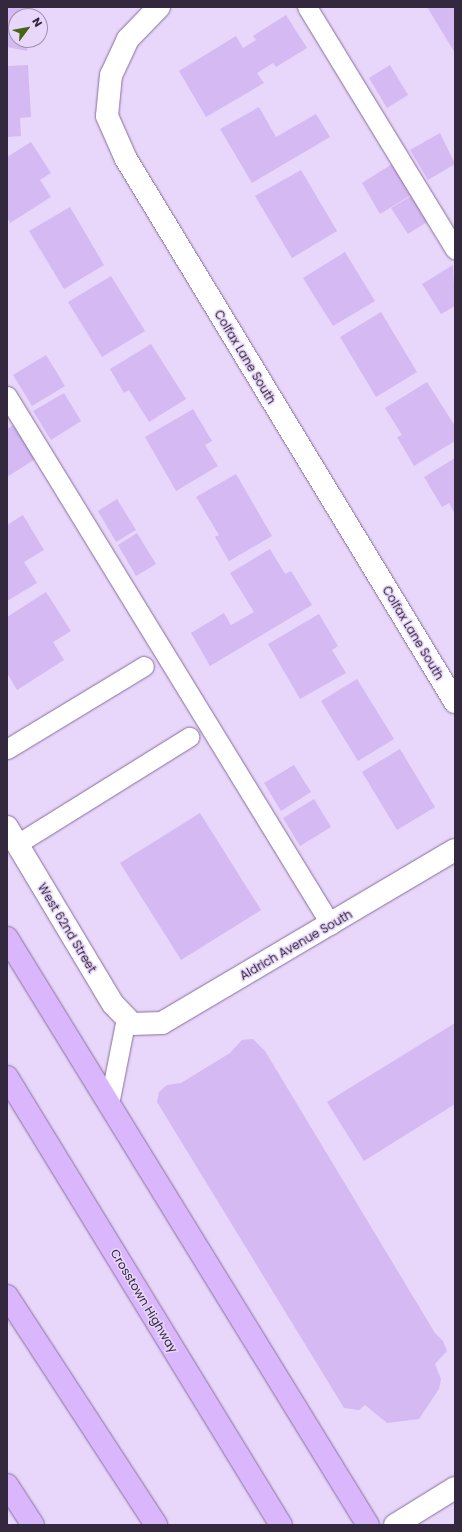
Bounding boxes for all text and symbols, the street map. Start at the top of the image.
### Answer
north arrow [8,8,48,48]
text: N [28,14,46,30]
street label: Colfax Lane South [211,307,279,407]
street label: Colfax Lane South [379,583,447,683]
street label: West 62nd Street [35,881,99,975]
street label: Aldrich Avenue South [237,907,355,983]
street label: Crosstown Highway [107,1247,181,1355]

